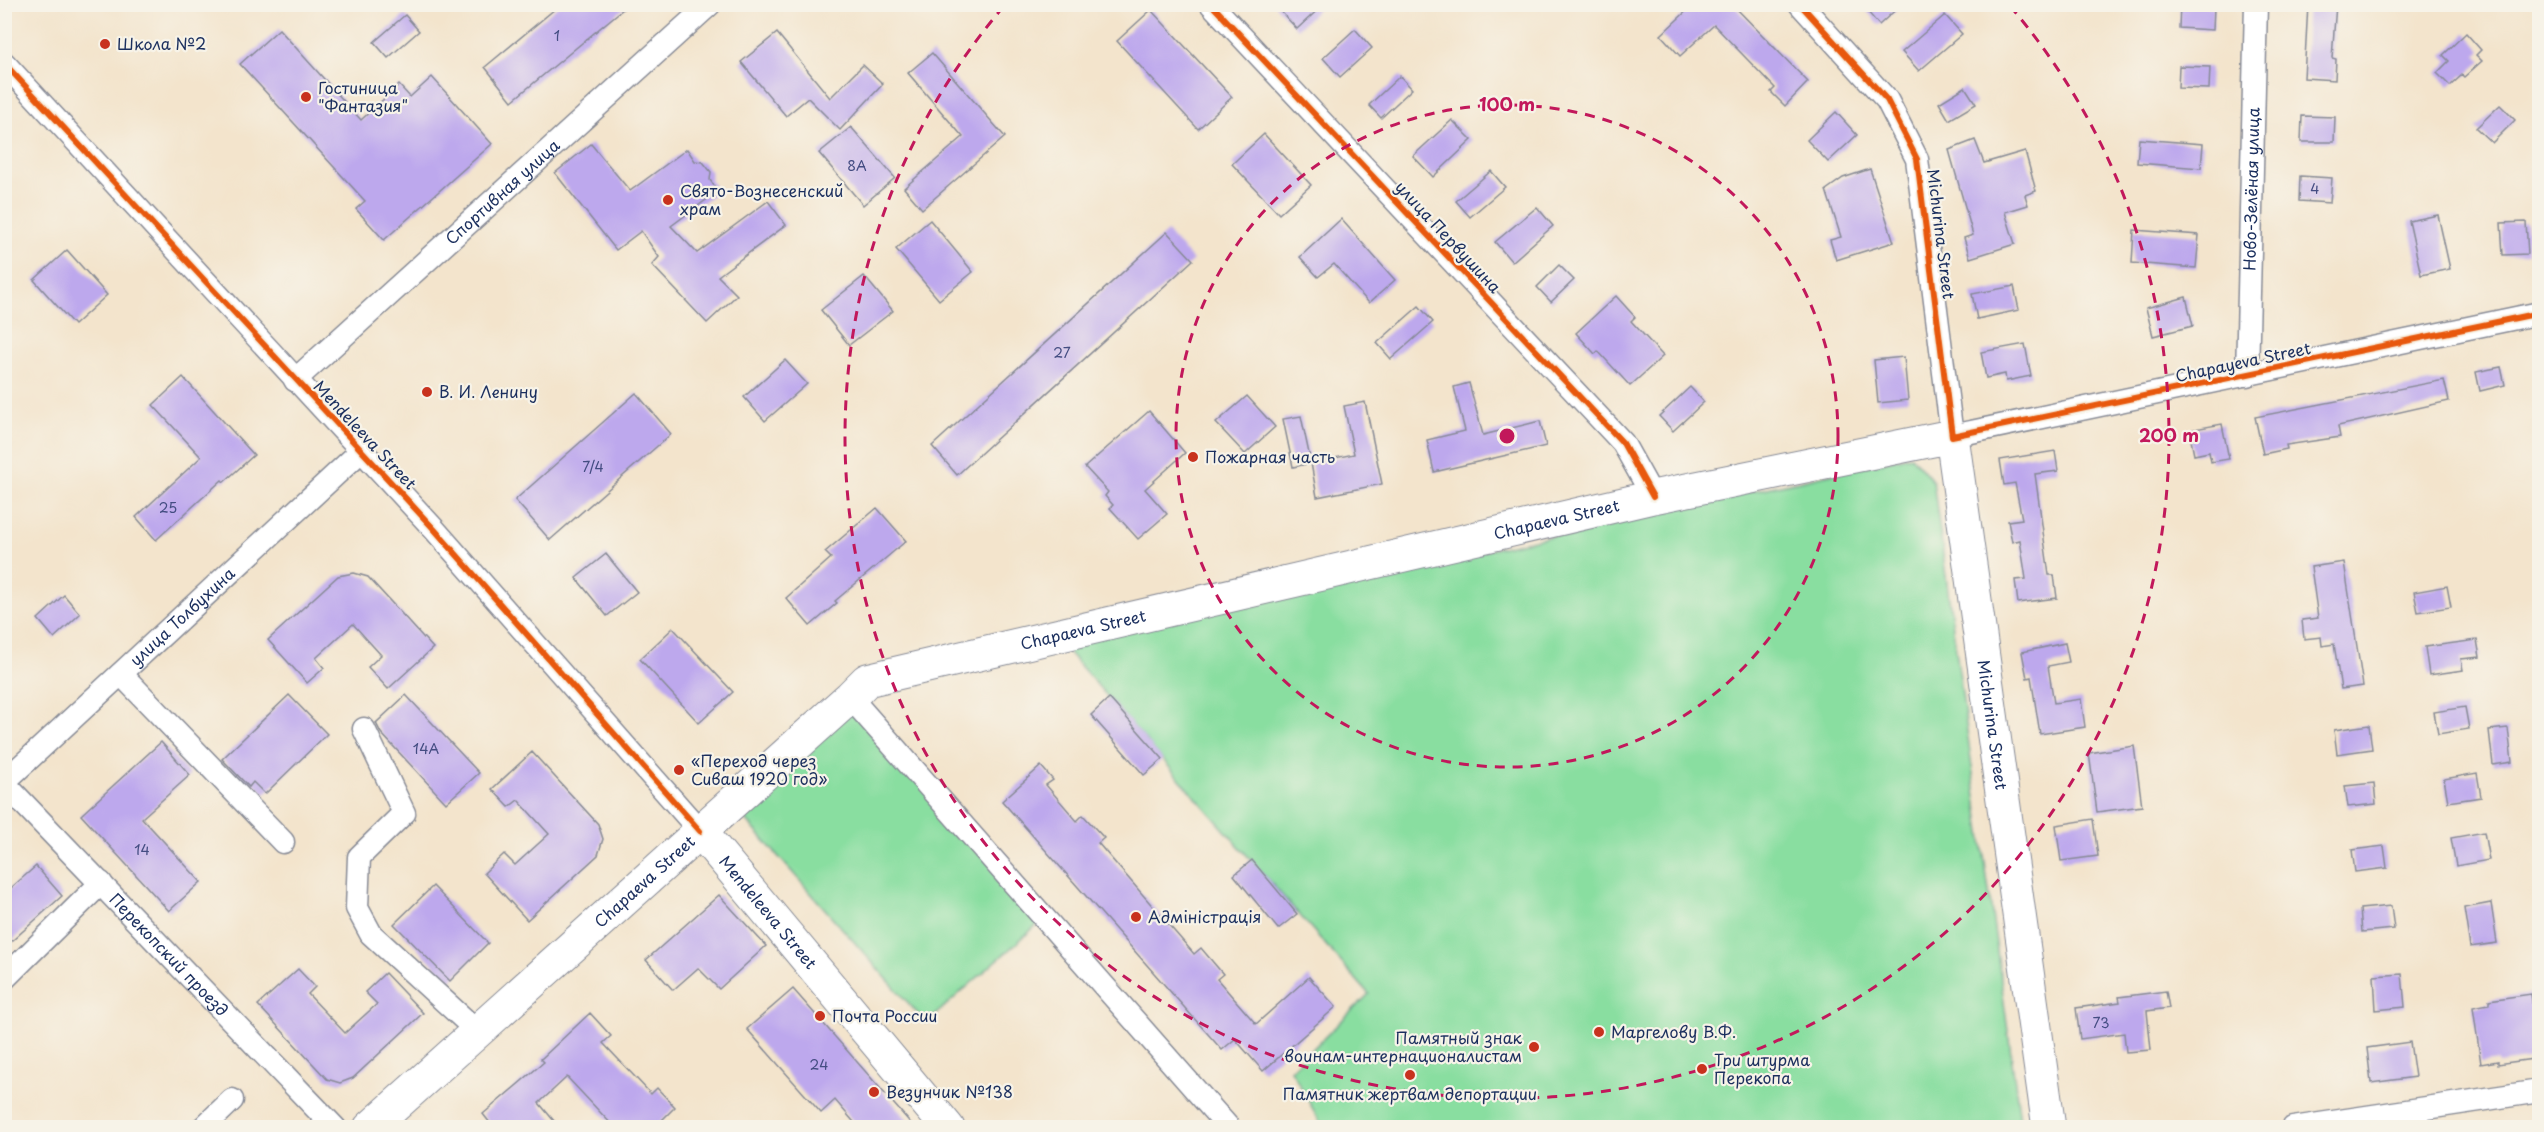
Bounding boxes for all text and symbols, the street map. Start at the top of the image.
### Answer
house number: 1 [554,25,560,46]
place label: Школа №2 [117,31,206,55]
marker: Школа №2 [98,37,112,51]
place label: Гостиница "Фантазия" [318,75,408,117]
marker: Гостиница "Фантазия" [299,90,313,104]
text: 100 m [1479,90,1535,117]
street label: Ново-Зелёная улица [2237,107,2264,271]
street label: Спортивная улица [439,133,564,250]
house number: 8А [847,155,867,176]
street label: Michurina Street [1922,168,1962,301]
street label: улица Первушина [1390,175,1507,298]
place label: Свято-Вознесенский храм [680,178,844,220]
house number: 4 [2310,178,2320,199]
marker: Свято-Вознесенский храм [661,193,675,207]
street label: Chapayeva Street [2173,335,2313,387]
house number: 27 [1053,342,1071,363]
street label: Mendeleeva Street [309,374,423,495]
place label: В. И. Ленину [439,379,538,403]
marker: В. И. Ленину [420,385,434,399]
text: 200 m [2139,421,2199,448]
centre of rings [1497,426,1517,446]
place label: Пожарная часть [1205,444,1335,468]
marker: Пожарная часть [1186,450,1200,464]
house number: 7/4 [582,456,604,477]
street label: Chapaeva Street [1491,492,1622,545]
house number: 25 [159,497,177,518]
street label: улица Толбухина [124,561,239,671]
street label: Chapaeva Street [1018,602,1148,655]
street label: Michurina Street [1973,658,2015,792]
house number: 14А [413,738,439,759]
place label: «Переход через Сиваш 1920 год» [691,748,827,790]
marker: «Переход через Сиваш 1920 год» [672,763,686,777]
street label: Chapaeva Street [588,829,700,933]
house number: 14 [134,839,150,860]
street label: Mendeleeva Street [714,850,824,974]
street label: Перекопский проезд [105,887,234,1021]
place label: Адміністрація [1148,904,1261,928]
marker: Адміністрація [1129,910,1143,924]
place label: Почта России [832,1003,937,1027]
marker: Почта России [813,1009,827,1023]
house number: 73 [2093,1012,2109,1033]
place label: Маргелову В.Ф. [1611,1019,1736,1043]
place label: Памятный знак воинам-интернационалистам [1284,1025,1522,1067]
marker: Маргелову В.Ф. [1592,1025,1606,1039]
marker: Памятный знак воинам-интернационалистам [1527,1040,1541,1054]
place label: Три штурма Перекопа [1714,1047,1810,1089]
house number: 24 [810,1054,828,1075]
marker: Три штурма Перекопа [1695,1062,1709,1076]
marker: Памятник жертвам депортации [1403,1068,1417,1082]
place label: Везунчик №138 [886,1079,1013,1103]
place label: Памятник жертвам депортации [1283,1081,1537,1105]
marker: Везунчик №138 [867,1085,881,1099]

